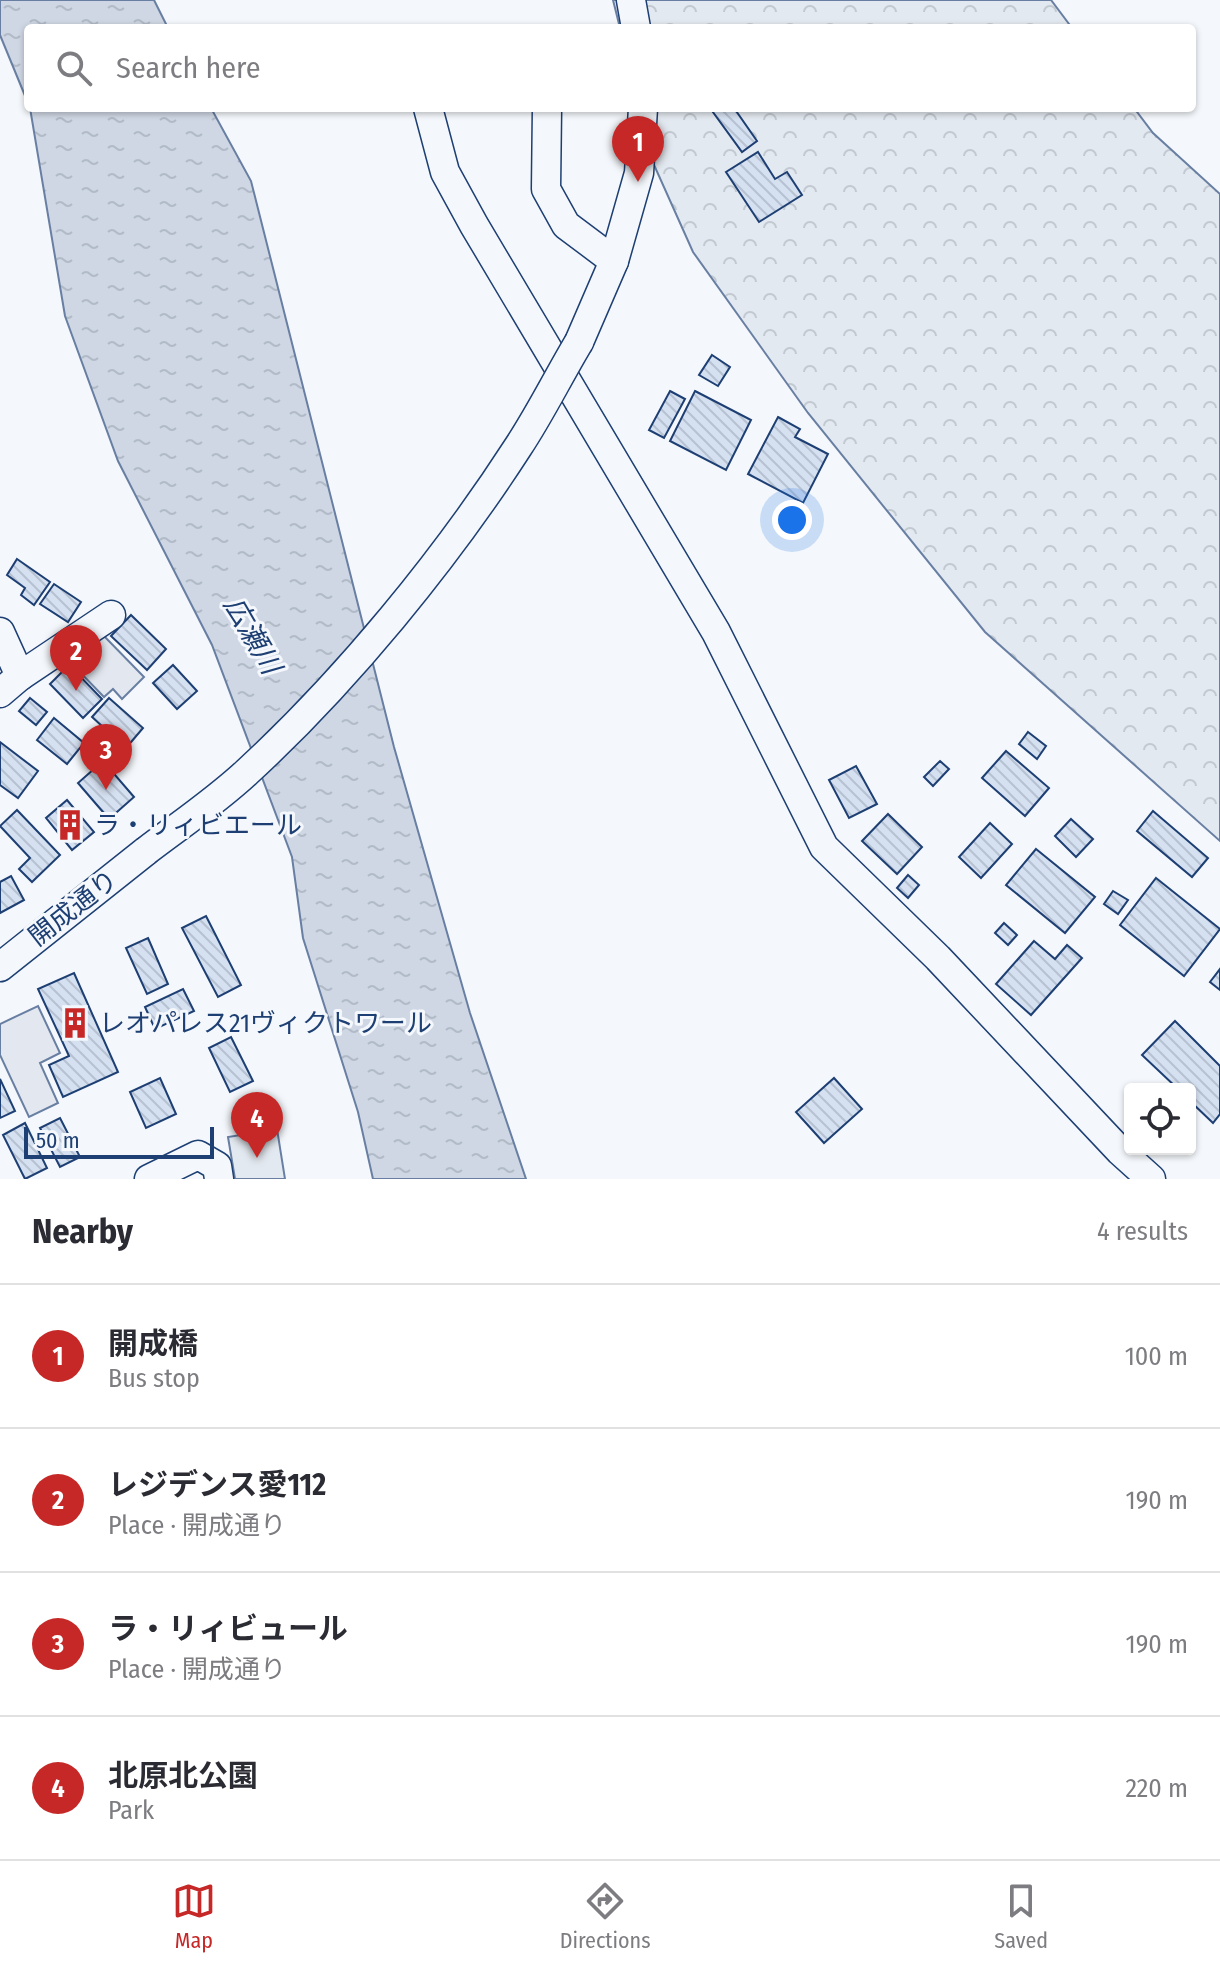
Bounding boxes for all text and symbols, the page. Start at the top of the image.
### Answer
search box [24,24,1196,112]
icon: search [52,46,96,90]
text: Search here [116,50,261,86]
pin: 1 [612,116,664,182]
your location [772,500,812,540]
water label: 広瀬川 [217,591,289,682]
pin: 2 [50,625,102,691]
pin: 3 [80,724,132,790]
building icon: ラ・リィビエール [53,808,87,842]
place label: ラ・リィビエール [94,810,302,841]
street label: 開成通り [23,864,124,953]
building icon: レオパレス21ヴィクトワール [58,1006,92,1040]
place label: レオパレス21ヴィクトワール [99,1008,432,1039]
map controls [1124,1083,1196,1155]
button: locate [1124,1083,1196,1155]
pin: 4 [231,1092,283,1158]
scale bar [24,1123,214,1159]
text: 50 m [36,1127,80,1154]
text: Nearby [32,1211,133,1252]
text: 4 results [1097,1216,1188,1247]
text: 開成橋 [108,1326,198,1362]
text: 1 [53,1341,64,1372]
text: 100 m [1125,1341,1188,1372]
text: Bus stop [108,1363,200,1394]
text: レジデンス愛112 [108,1467,326,1503]
text: 2 [52,1485,64,1516]
text: 190 m [1126,1485,1188,1516]
text: Place · 開成通り [108,1510,286,1541]
text: ラ・リィビュール [108,1611,348,1647]
text: 3 [52,1629,64,1660]
text: 190 m [1126,1629,1188,1660]
text: Place · 開成通り [108,1654,286,1685]
text: 北原北公園 [108,1758,258,1794]
text: 4 [51,1773,65,1804]
text: 220 m [1125,1773,1188,1804]
text: Park [108,1795,154,1826]
tab: Map [172,1879,216,1954]
tab: Directions [560,1879,651,1954]
tab: Saved [994,1879,1048,1954]

